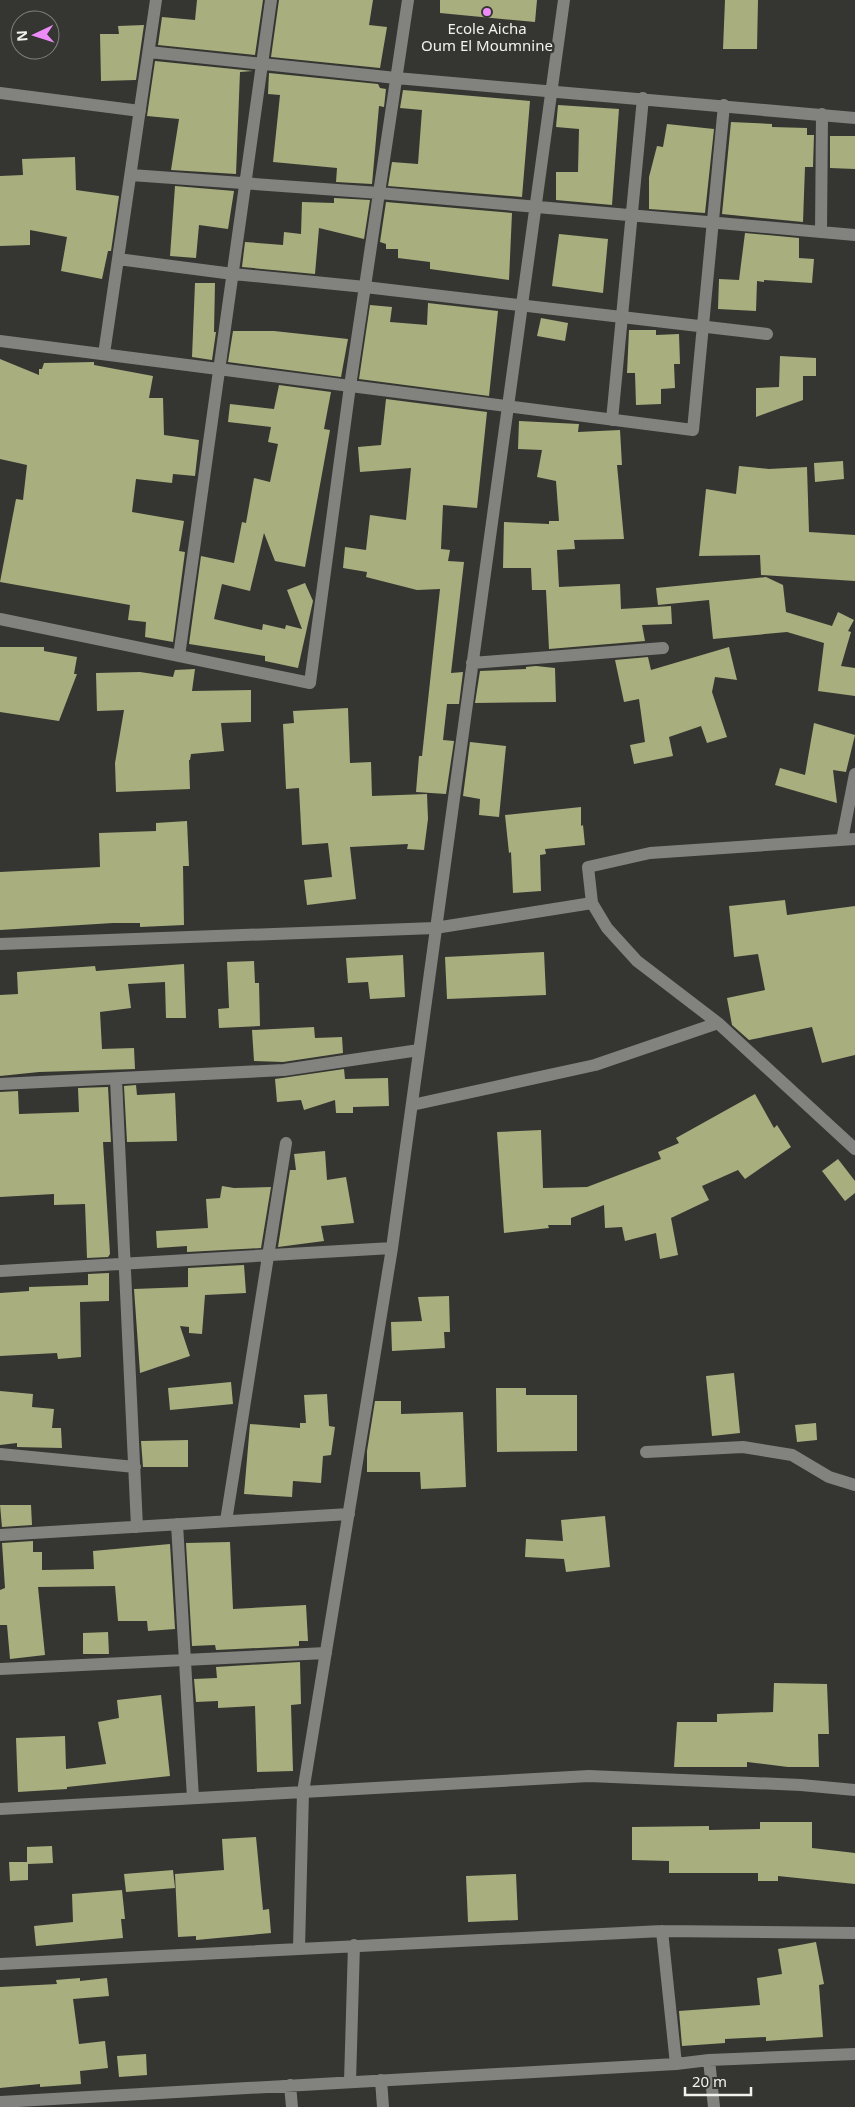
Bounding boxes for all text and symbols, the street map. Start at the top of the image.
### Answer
marker: Ecole Aicha Oum El Moumnine [481,6,493,18]
north arrow [10,10,60,60]
place label: Ecole Aicha Oum El Moumnine [421,18,553,55]
text: N [12,30,31,42]
scale bar [685,2064,751,2096]
text: 20 m [692,2071,727,2091]

